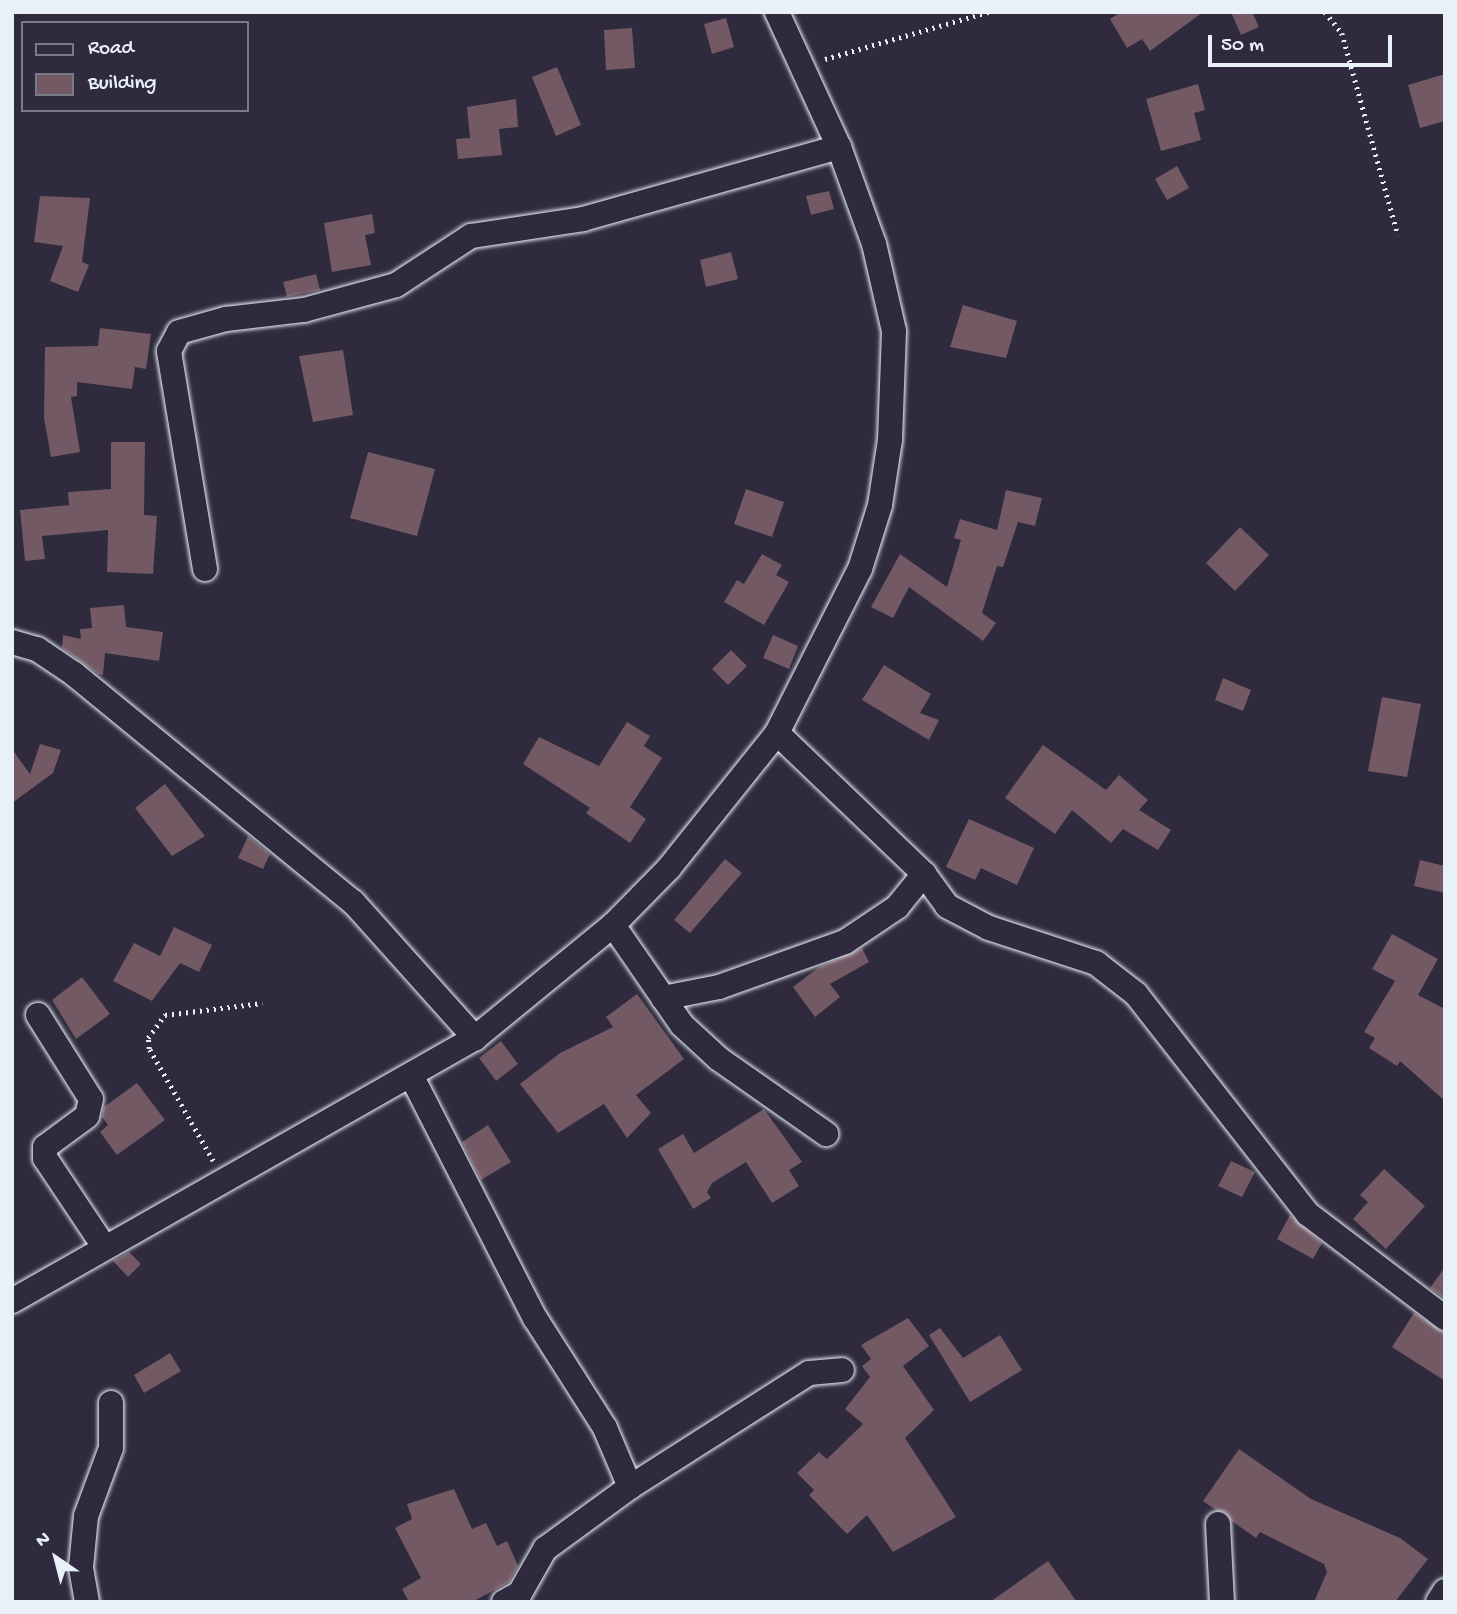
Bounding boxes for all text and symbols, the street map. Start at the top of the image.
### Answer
legend [21,21,248,112]
scale bar [1212,21,1396,65]
text: 50 m [1221,34,1264,59]
text: Road [88,37,134,62]
text: Building [88,72,157,97]
north arrow [21,1523,91,1593]
text: N [32,1527,55,1553]

